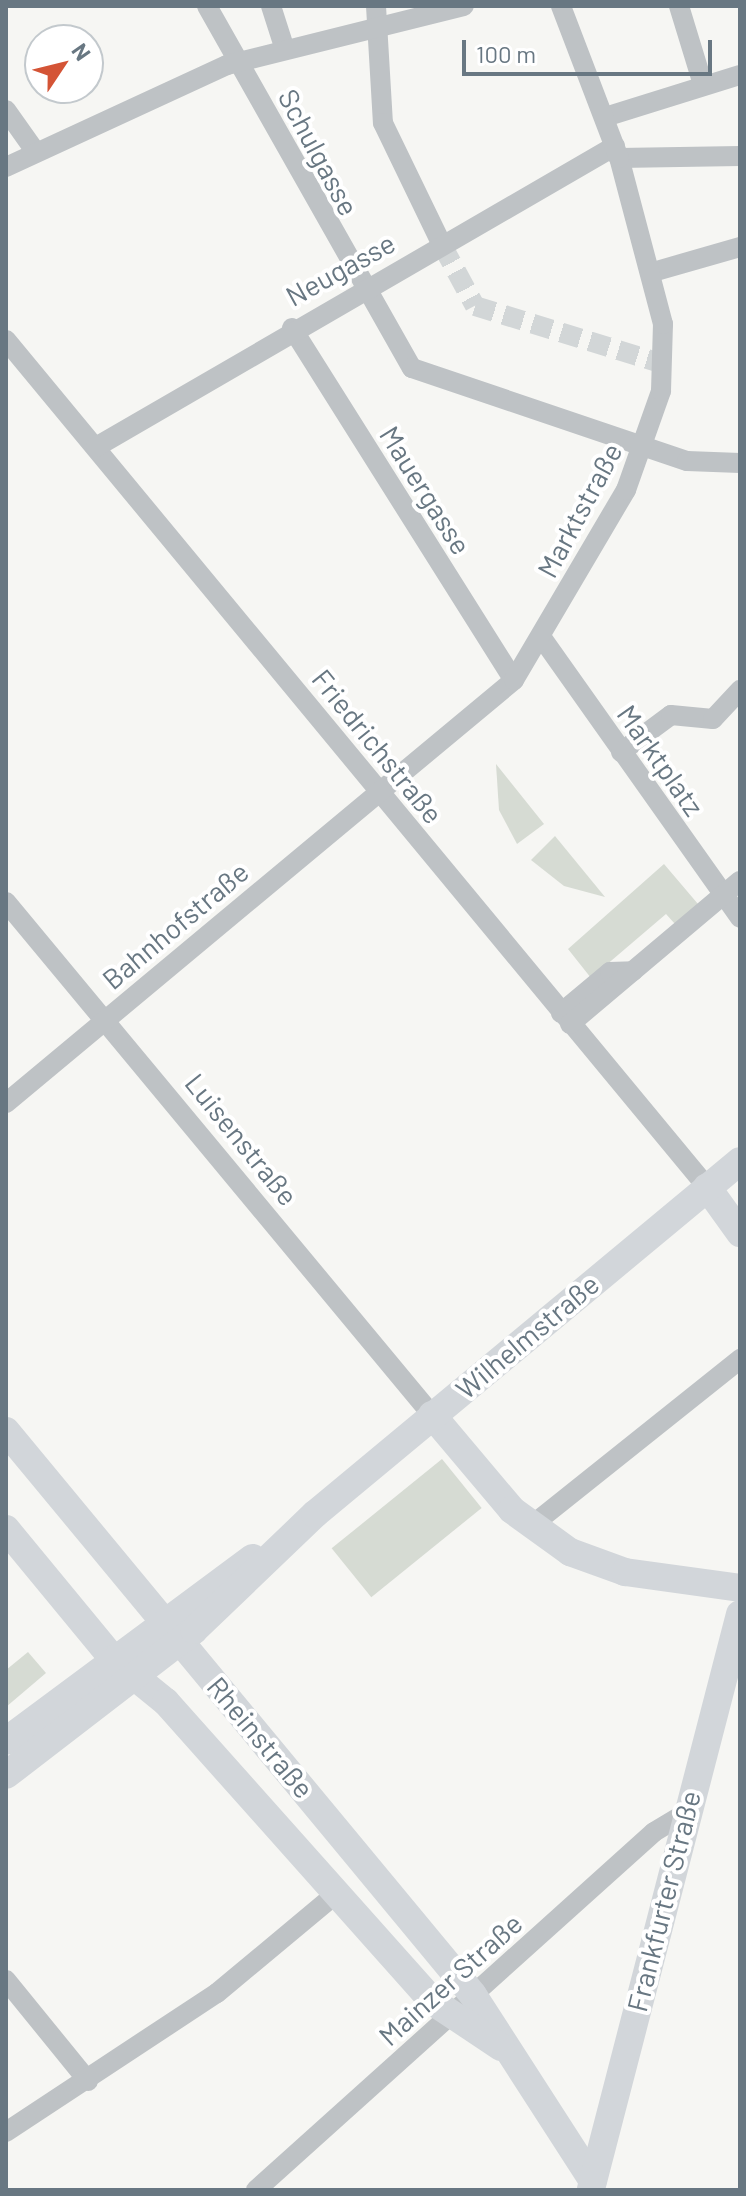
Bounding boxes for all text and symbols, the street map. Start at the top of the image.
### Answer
north arrow [24,24,104,104]
scale bar [466,24,716,74]
text: N [67,38,97,65]
text: 100 m [476,39,536,68]
street label: Schulgasse [272,83,366,221]
street label: Neugasse [280,225,400,313]
street label: Mauergasse [373,420,479,560]
street label: Marktstraße [530,437,628,583]
street label: Friedrichstraße [306,662,450,830]
street label: Marktplatz [611,698,711,822]
street label: Bahnhofstraße [95,854,255,996]
street label: Luisenstraße [179,1066,305,1212]
street label: Wilhelmstraße [449,1266,605,1406]
street label: Rheinstraße [201,1670,321,1804]
street label: Frankfurter Straße [619,1787,707,2015]
street label: Mainzer Straße [371,1906,529,2052]

